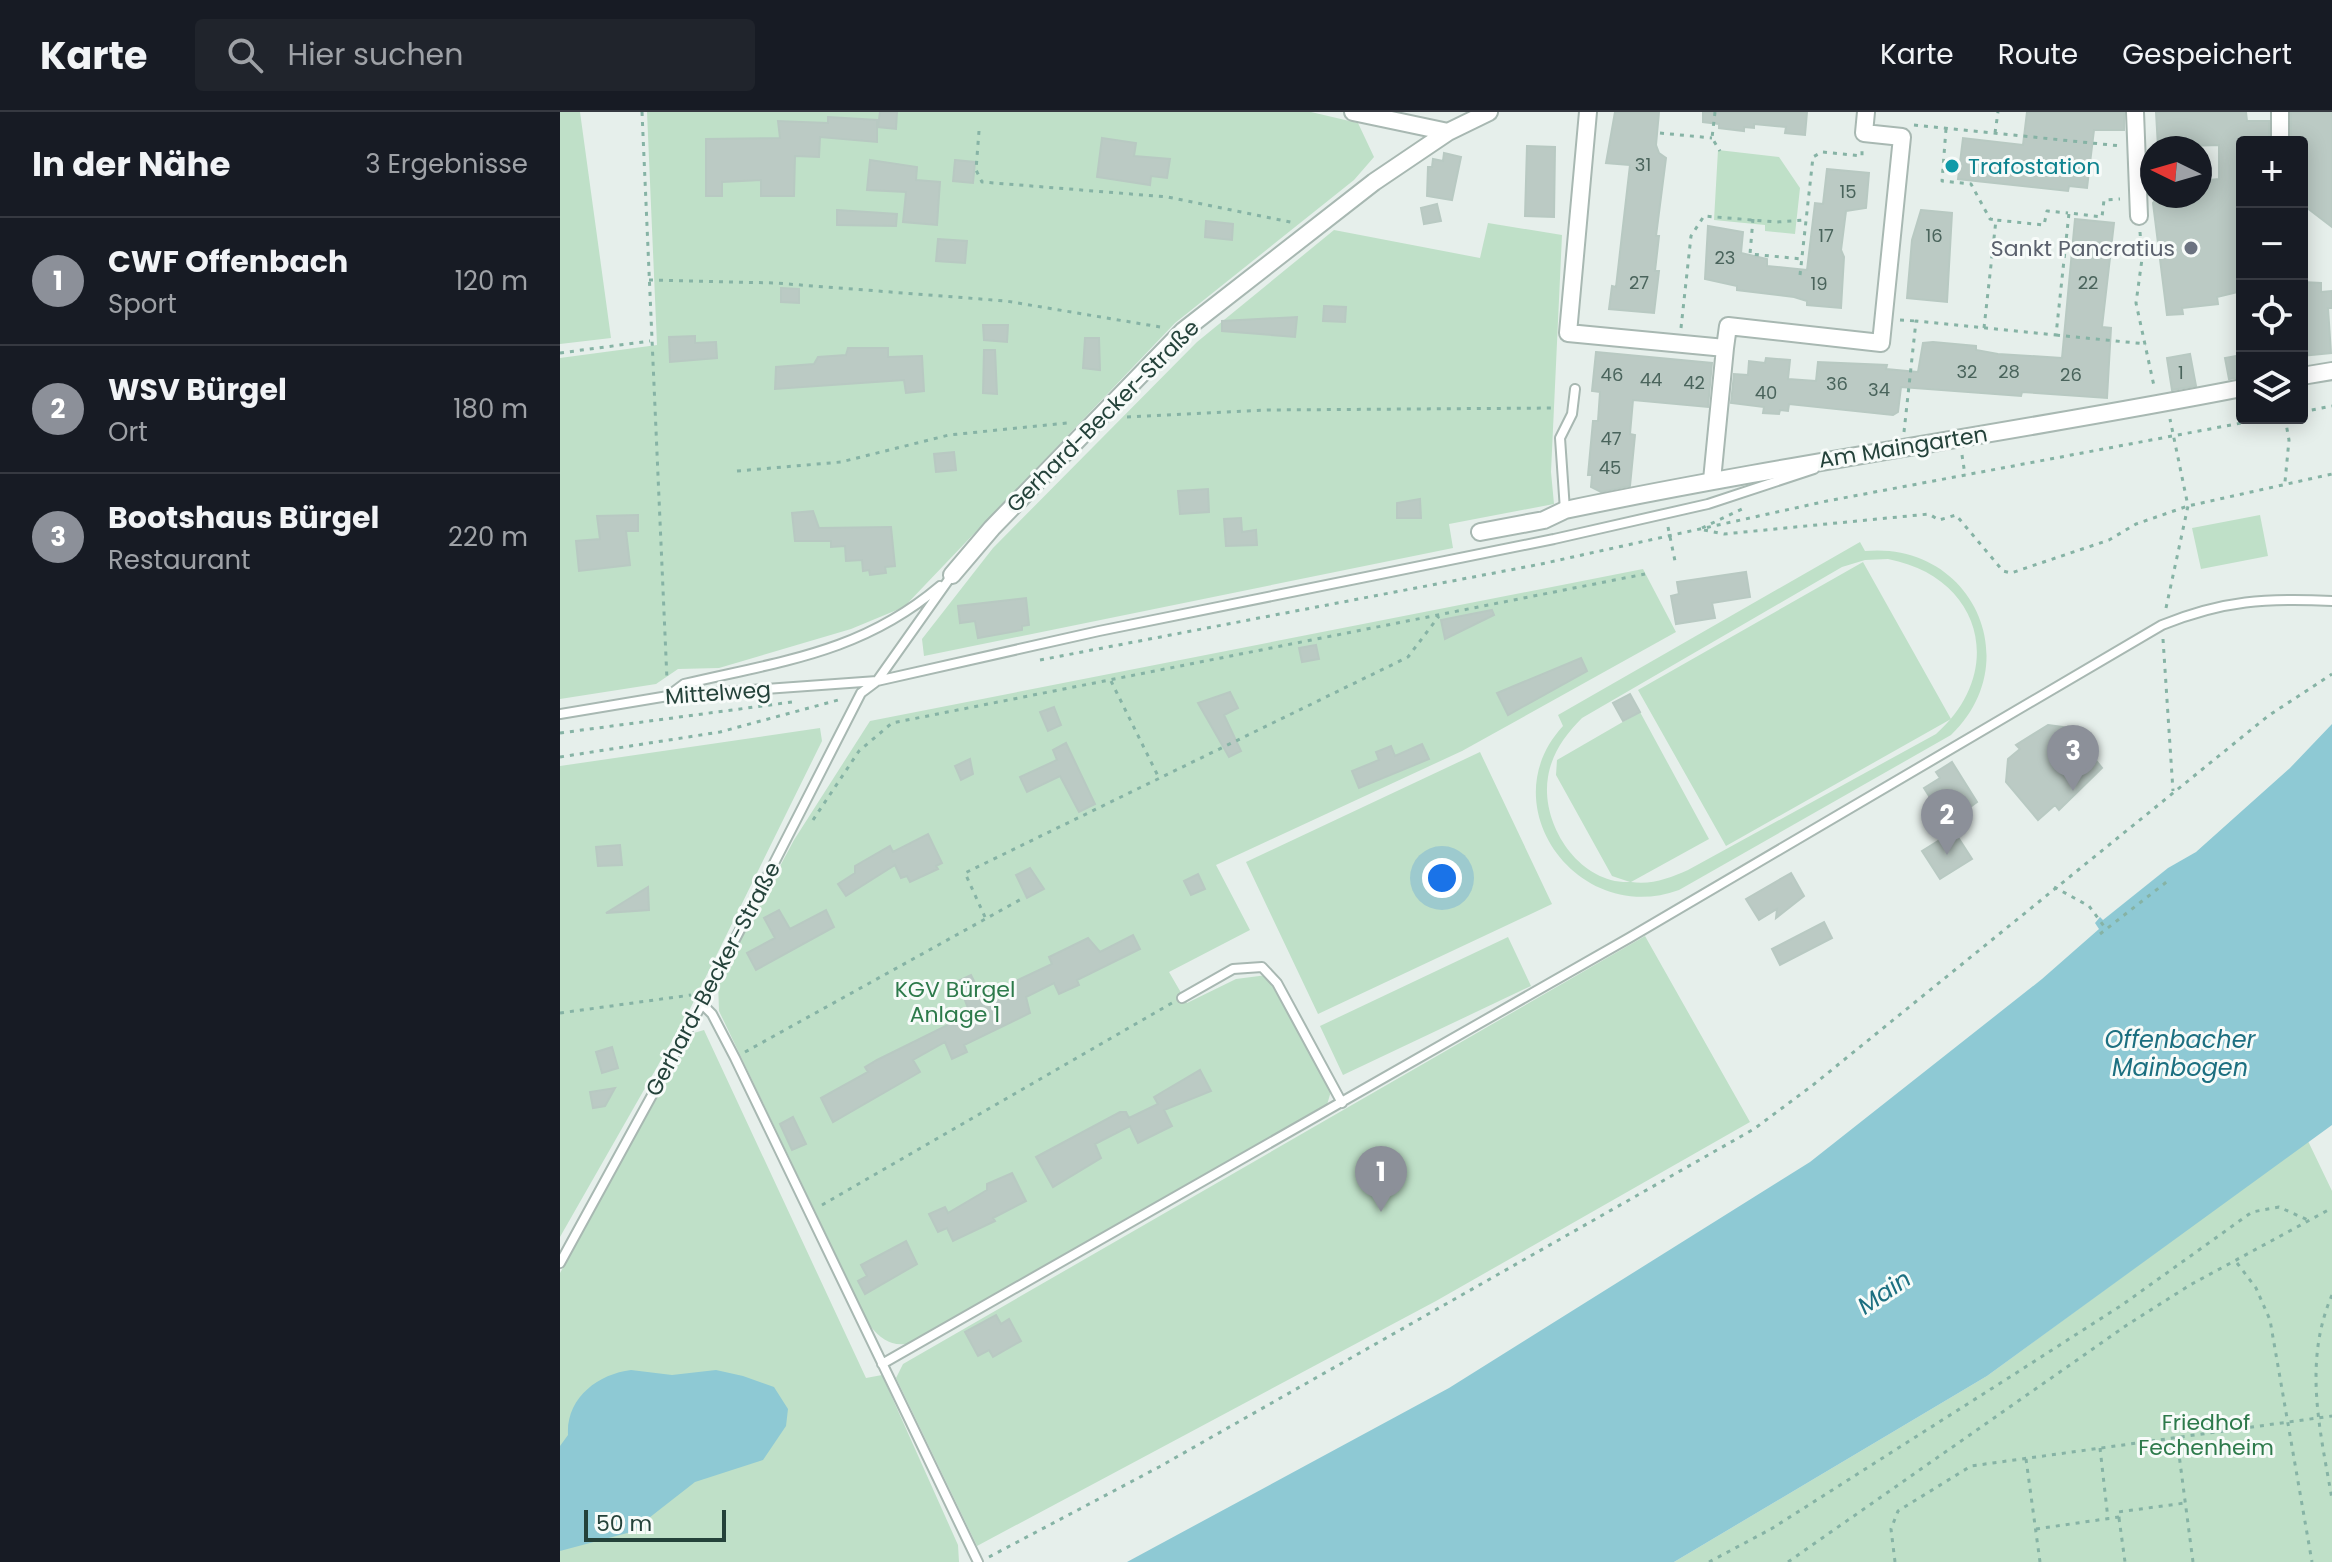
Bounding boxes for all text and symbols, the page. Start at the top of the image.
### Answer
search box [195,19,755,91]
text: Karte [40,29,147,82]
icon: search [223,33,267,77]
text: Hier suchen [287,33,463,76]
text: Karte [1880,35,1954,74]
text: Route [1998,35,2078,74]
text: Gespeichert [2122,35,2292,74]
north arrow [2140,136,2212,208]
map controls [2236,136,2308,424]
button: + [2236,136,2308,208]
text: In der Nähe [32,140,230,188]
text: 3 Ergebnisse [365,146,528,182]
place label: Trafostation [1968,151,2100,182]
house number: 31 [1635,152,1651,177]
marker: Trafostation [1943,157,1961,175]
house number: 15 [1839,179,1857,204]
button: − [2236,208,2308,280]
house number: 17 [1818,223,1834,248]
house number: 16 [1925,223,1943,248]
place label: Sankt Pancratius [1991,233,2175,264]
marker: Sankt Pancratius [2182,239,2200,257]
text: CWF Offenbach [108,240,348,283]
house number: 23 [1715,245,1735,270]
text: 1 [53,263,63,299]
text: 120 m [455,263,528,299]
house number: 27 [1629,270,1649,295]
house number: 22 [2078,270,2098,295]
house number: 19 [1810,271,1828,296]
button: locate [2236,280,2308,352]
text: Sport [108,286,177,322]
street label: Gerhard-Becker-Straße [1000,313,1206,519]
button: layers [2236,352,2308,424]
house number: 32 [1957,359,1977,384]
house number: 28 [1998,359,2020,384]
house number: 1 [2178,360,2184,385]
house number: 46 [1601,362,1623,387]
house number: 26 [2060,362,2082,387]
house number: 44 [1640,367,1662,392]
text: WSV Bürgel [108,368,287,411]
house number: 42 [1683,370,1705,395]
house number: 36 [1826,371,1848,396]
house number: 34 [1868,377,1890,402]
house number: 40 [1755,380,1777,405]
text: 2 [51,391,65,427]
text: 180 m [453,391,528,427]
text: Ort [108,414,148,450]
street label: Am Maingarten [1816,418,1990,476]
house number: 47 [1600,426,1622,451]
house number: 45 [1599,455,1621,480]
text: Bootshaus Bürgel [108,496,379,539]
text: 3 [50,519,66,555]
text: 220 m [448,519,528,555]
text: Restaurant [108,542,251,578]
street label: Mittelweg [664,674,772,712]
pin: 3 [2047,725,2099,791]
pin: 2 [1921,789,1973,855]
street label: Gerhard-Becker-Straße [638,856,788,1102]
your location [1422,858,1462,898]
park label: KGV Bürgel Anlage 1 [895,974,1015,1030]
water label: Offenbacher Mainbogen [2104,1023,2257,1084]
pin: 1 [1355,1146,1407,1212]
water label: Main [1851,1262,1917,1322]
park label: Friedhof Fechenheim [2138,1407,2274,1463]
scale bar [584,1506,726,1542]
text: 50 m [596,1508,652,1539]

